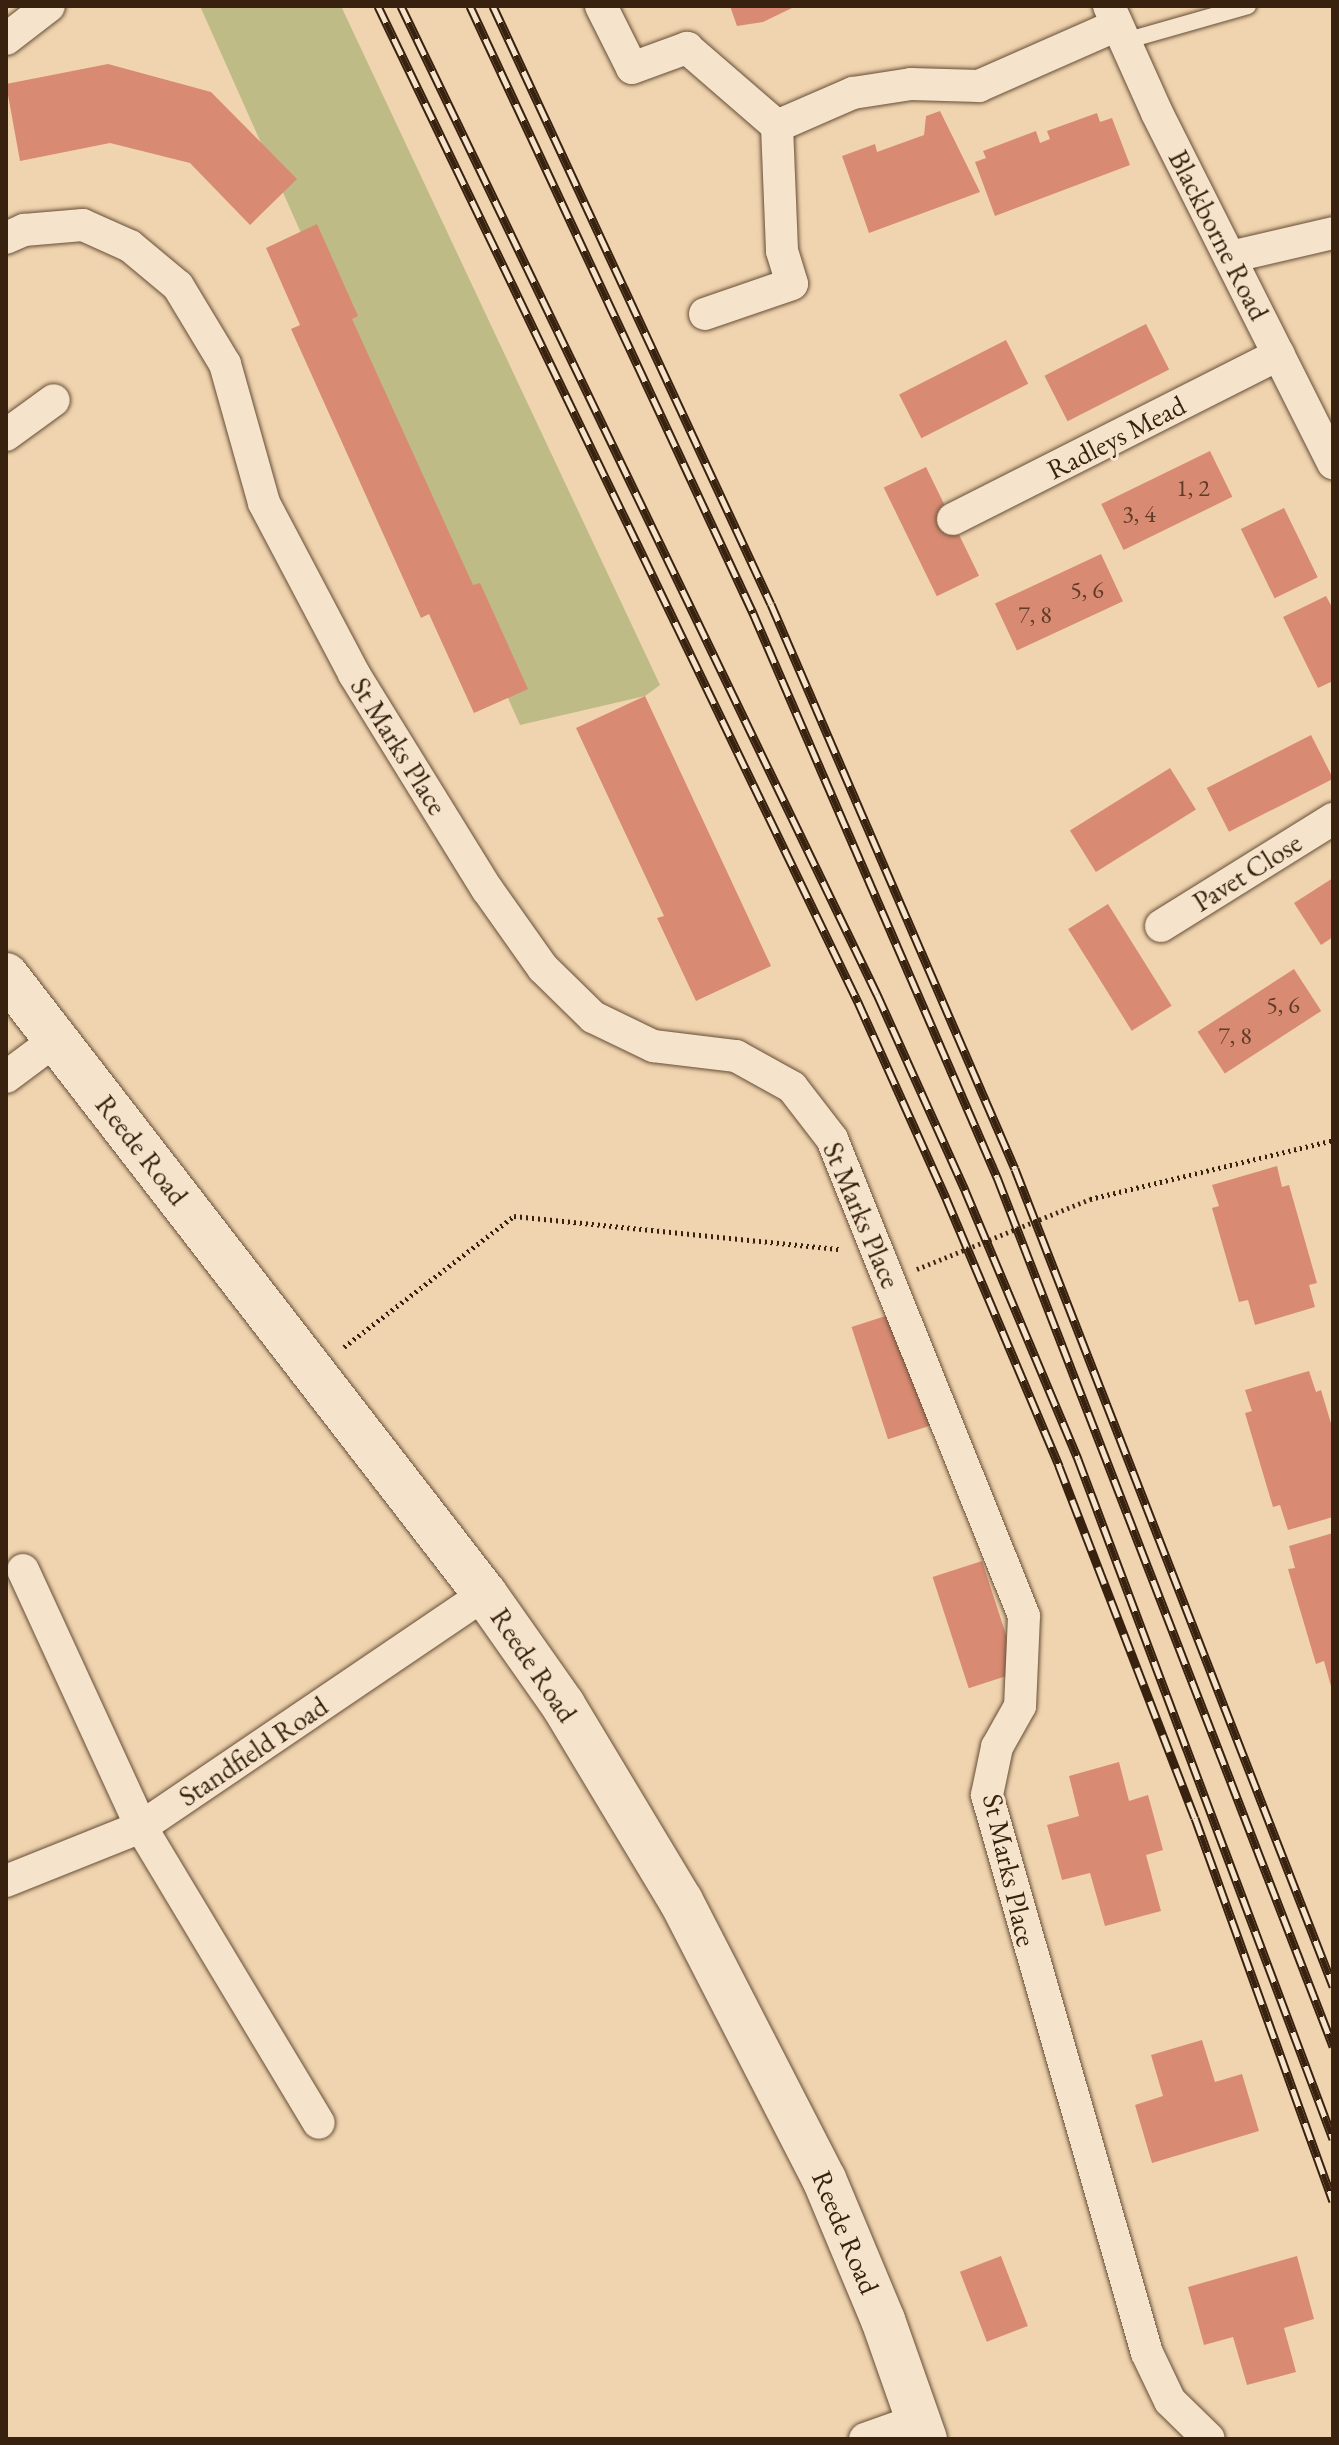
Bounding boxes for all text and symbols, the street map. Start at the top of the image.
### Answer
street label: Blackborne Road [1162,144,1276,326]
street label: Radleys Mead [1041,388,1191,486]
house number: 1, 2 [1176,474,1210,502]
house number: 3, 4 [1122,500,1156,528]
house number: 5, 6 [1070,576,1104,604]
house number: 7, 8 [1018,601,1052,629]
street label: St Marks Place [344,671,454,821]
street label: Pavet Close [1186,825,1308,919]
house number: 5, 6 [1266,991,1300,1019]
house number: 7, 8 [1218,1022,1252,1050]
street label: Reede Road [89,1088,195,1212]
street label: St Marks Place [816,1137,908,1293]
street label: Reede Road [484,1601,584,1729]
street label: Standfield Road [172,1689,334,1813]
street label: St Marks Place [976,1790,1044,1950]
street label: Reede Road [805,2165,887,2299]

